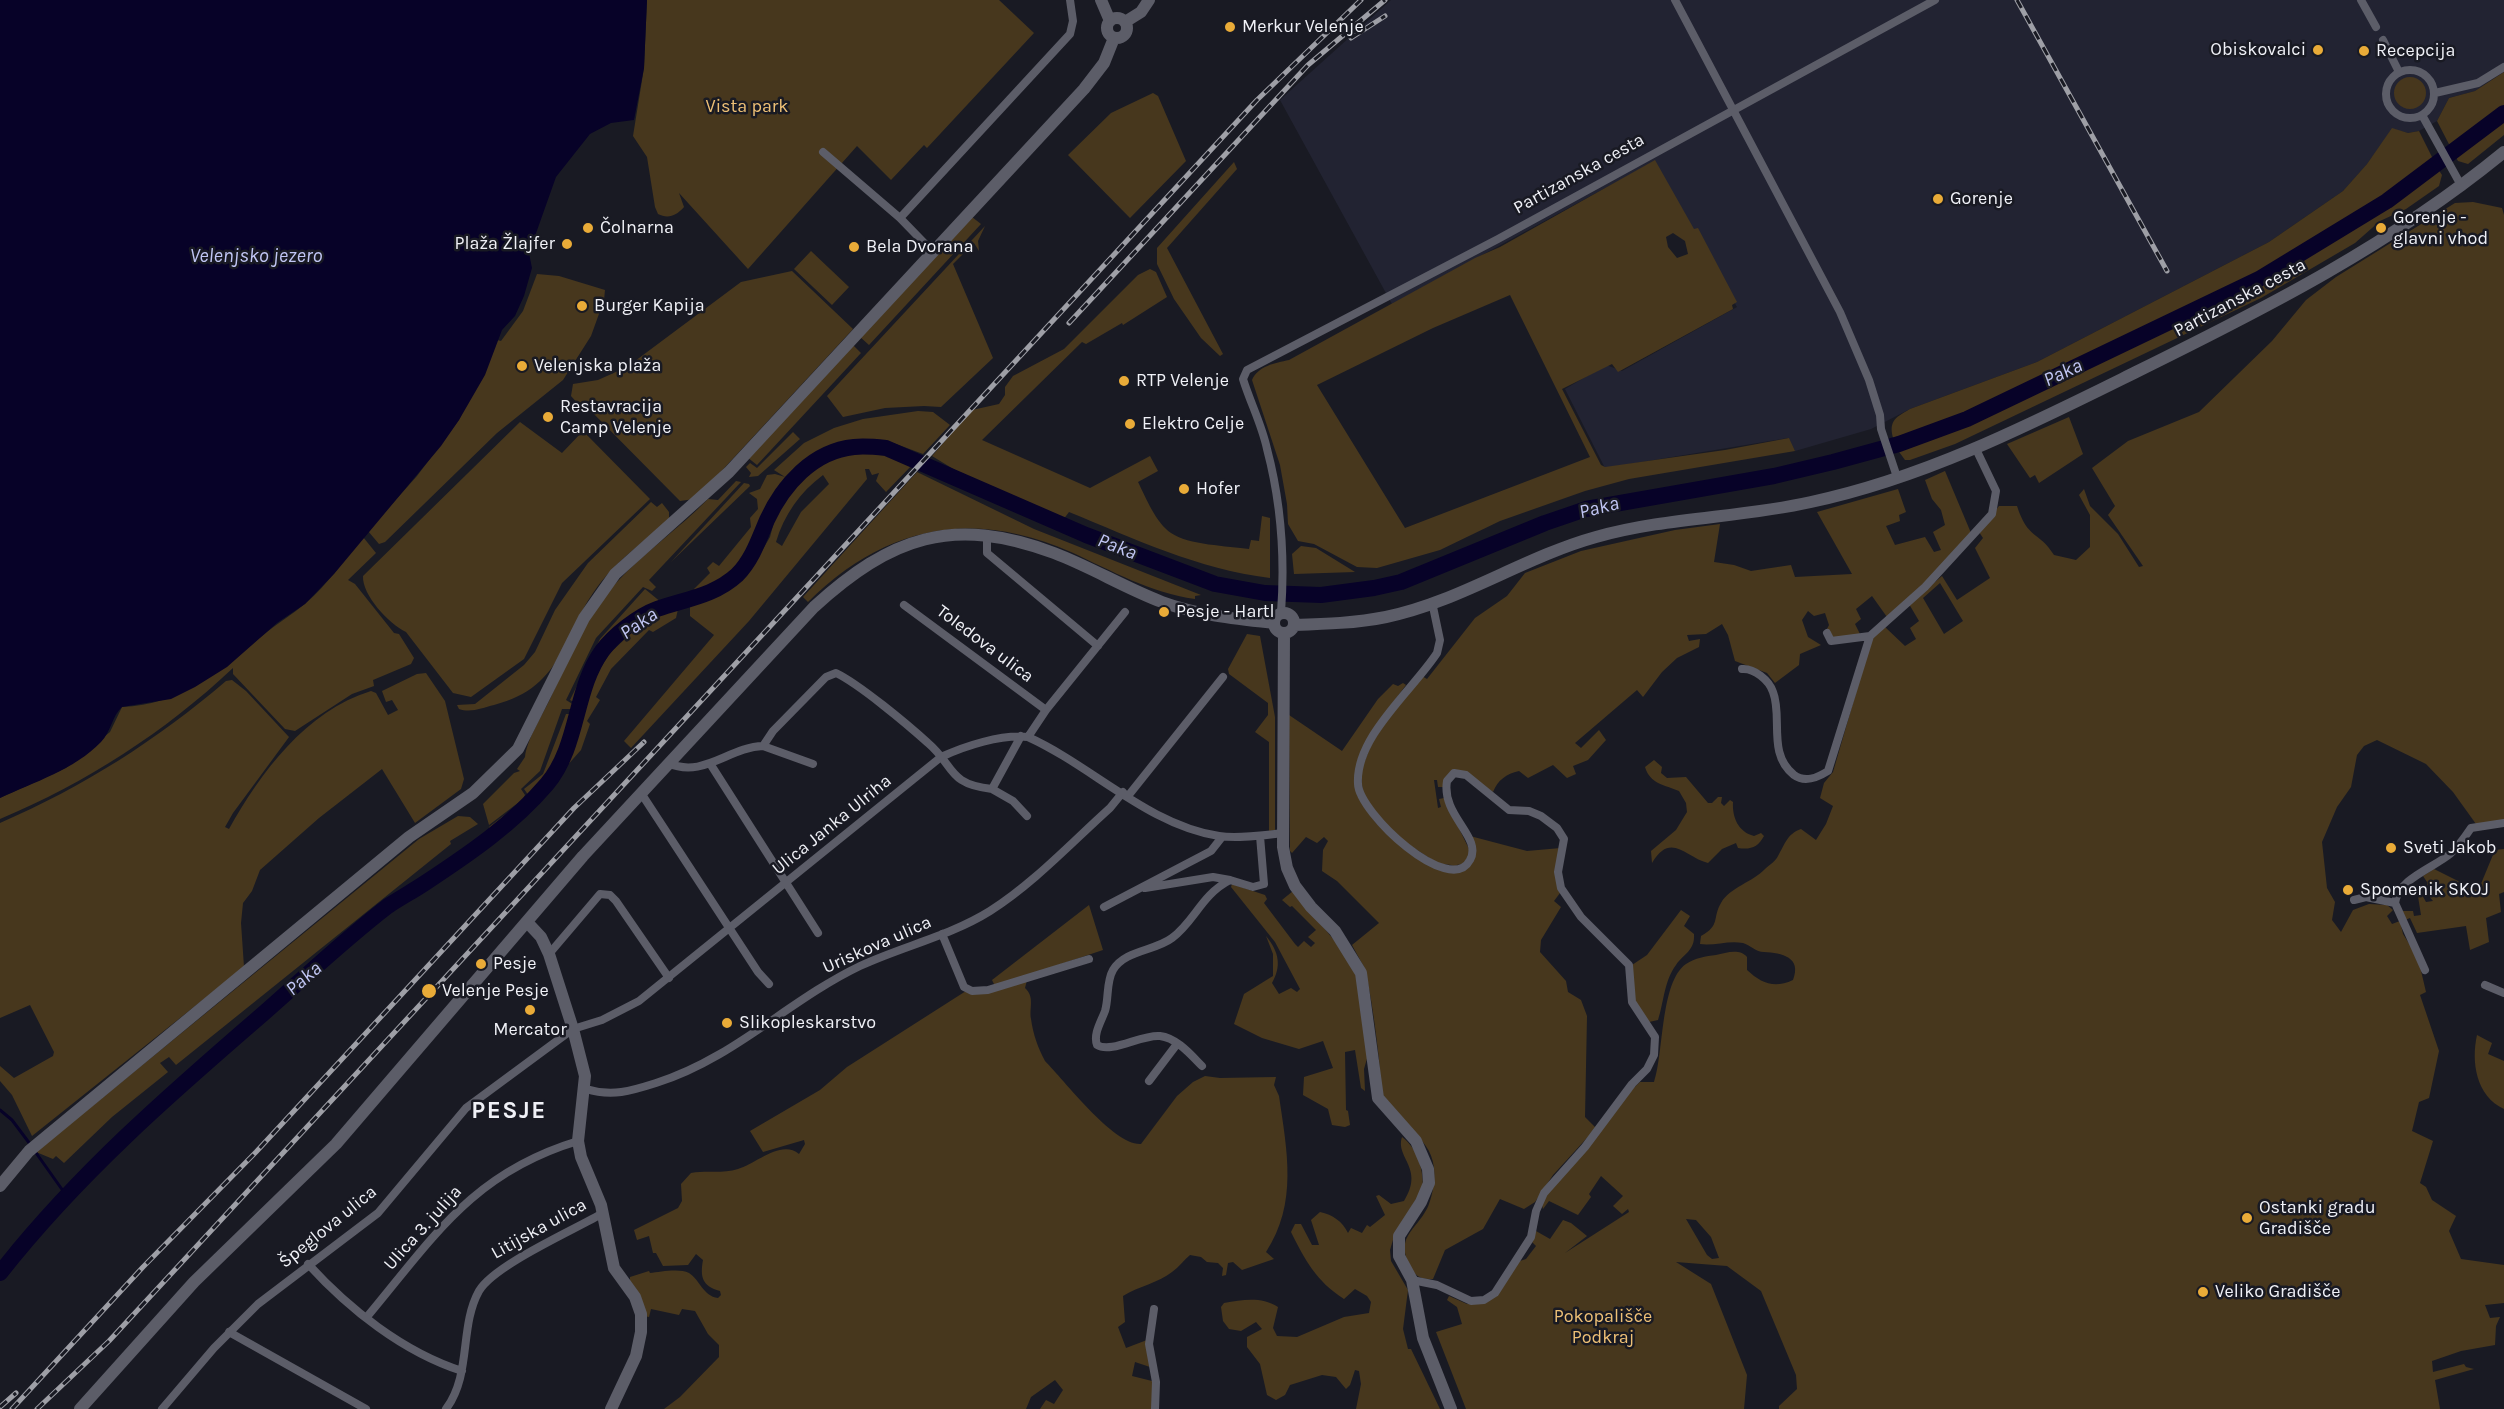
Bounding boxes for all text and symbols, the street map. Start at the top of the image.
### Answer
place label: Merkur Velenje [1242,16,1364,38]
marker: Merkur Velenje [1223,20,1237,34]
place label: Obiskovalci [2210,39,2306,61]
place label: Recepcija [2376,40,2456,62]
marker: Obiskovalci [2311,43,2325,57]
marker: Recepcija [2357,44,2371,58]
park label: Vista park [706,96,788,118]
street label: Partizanska cesta [1510,129,1648,219]
place label: Gorenje [1950,188,2013,210]
marker: Gorenje [1931,192,1945,206]
place label: Gorenje - glavni vhod [2393,207,2488,250]
place label: Čolnarna [600,217,674,239]
marker: Čolnarna [581,221,595,235]
marker: Gorenje - glavni vhod [2374,221,2388,235]
place label: Plaža Žlajfer [455,233,555,255]
place label: Bela Dvorana [866,236,974,258]
marker: Plaža Žlajfer [560,237,574,251]
marker: Bela Dvorana [847,240,861,254]
water label: Velenjsko jezero [190,244,322,268]
street label: Partizanska cesta [2170,254,2310,342]
place label: Burger Kapija [594,295,705,317]
marker: Burger Kapija [575,299,589,313]
water label: Paka [2040,354,2086,392]
place label: Velenjska plaža [534,355,661,377]
marker: Velenjska plaža [515,359,529,373]
place label: RTP Velenje [1136,370,1229,392]
marker: RTP Velenje [1117,374,1131,388]
place label: Restavracija Camp Velenje [560,396,671,438]
marker: Restavracija Camp Velenje [541,410,555,424]
place label: Elektro Celje [1142,413,1244,435]
marker: Elektro Celje [1123,417,1137,431]
place label: Hofer [1196,478,1240,500]
marker: Hofer [1177,482,1191,496]
water label: Paka [1577,491,1621,525]
water label: Paka [1094,529,1140,565]
street label: Toledova ulica [932,600,1038,688]
place label: Pesje - Hartl [1176,601,1275,623]
water label: Paka [616,603,662,645]
marker: Pesje - Hartl [1157,605,1171,619]
street label: Ulica Janka Ulriha [768,770,896,880]
place label: Sveti Jakob [2403,837,2496,859]
marker: Sveti Jakob [2384,841,2398,855]
place label: Spomenik SKOJ [2360,879,2489,901]
marker: Spomenik SKOJ [2341,883,2355,897]
street label: Uriskova ulica [819,911,935,979]
place label: Pesje [493,953,537,975]
water label: Paka [281,957,327,1001]
marker: Pesje [474,957,488,971]
place label: Velenje Pesje [442,980,549,1002]
marker: Velenje Pesje [420,982,438,1000]
marker: Mercator [523,1003,537,1017]
place label: Slikopleskarstvo [739,1012,876,1034]
marker: Slikopleskarstvo [720,1016,734,1030]
place label: Mercator [493,1019,567,1041]
district label: PESJE [471,1097,547,1125]
street label: Špeglova ulica [275,1181,381,1273]
street label: Ulica 3. julija [379,1181,467,1275]
street label: Litijska ulica [487,1194,591,1264]
place label: Ostanki gradu Gradišče [2259,1197,2376,1240]
marker: Ostanki gradu Gradišče [2240,1211,2254,1225]
place label: Veliko Gradišče [2215,1281,2340,1303]
marker: Veliko Gradišče [2196,1285,2210,1299]
park label: Pokopališče Podkraj [1554,1306,1652,1348]

